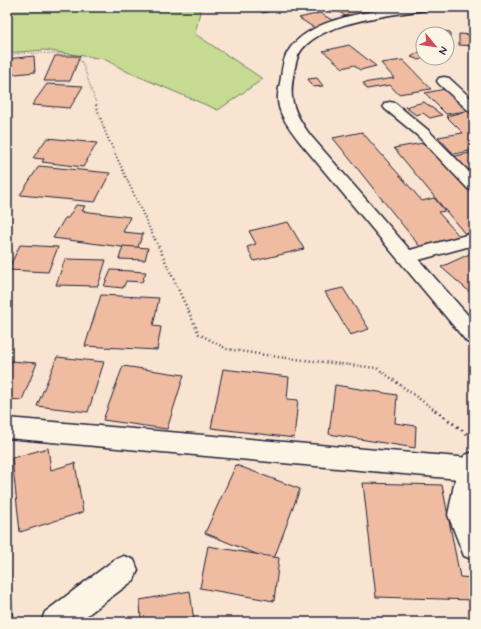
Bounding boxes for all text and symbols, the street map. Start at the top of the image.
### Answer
north arrow [415,26,455,66]
text: N [435,44,451,57]

